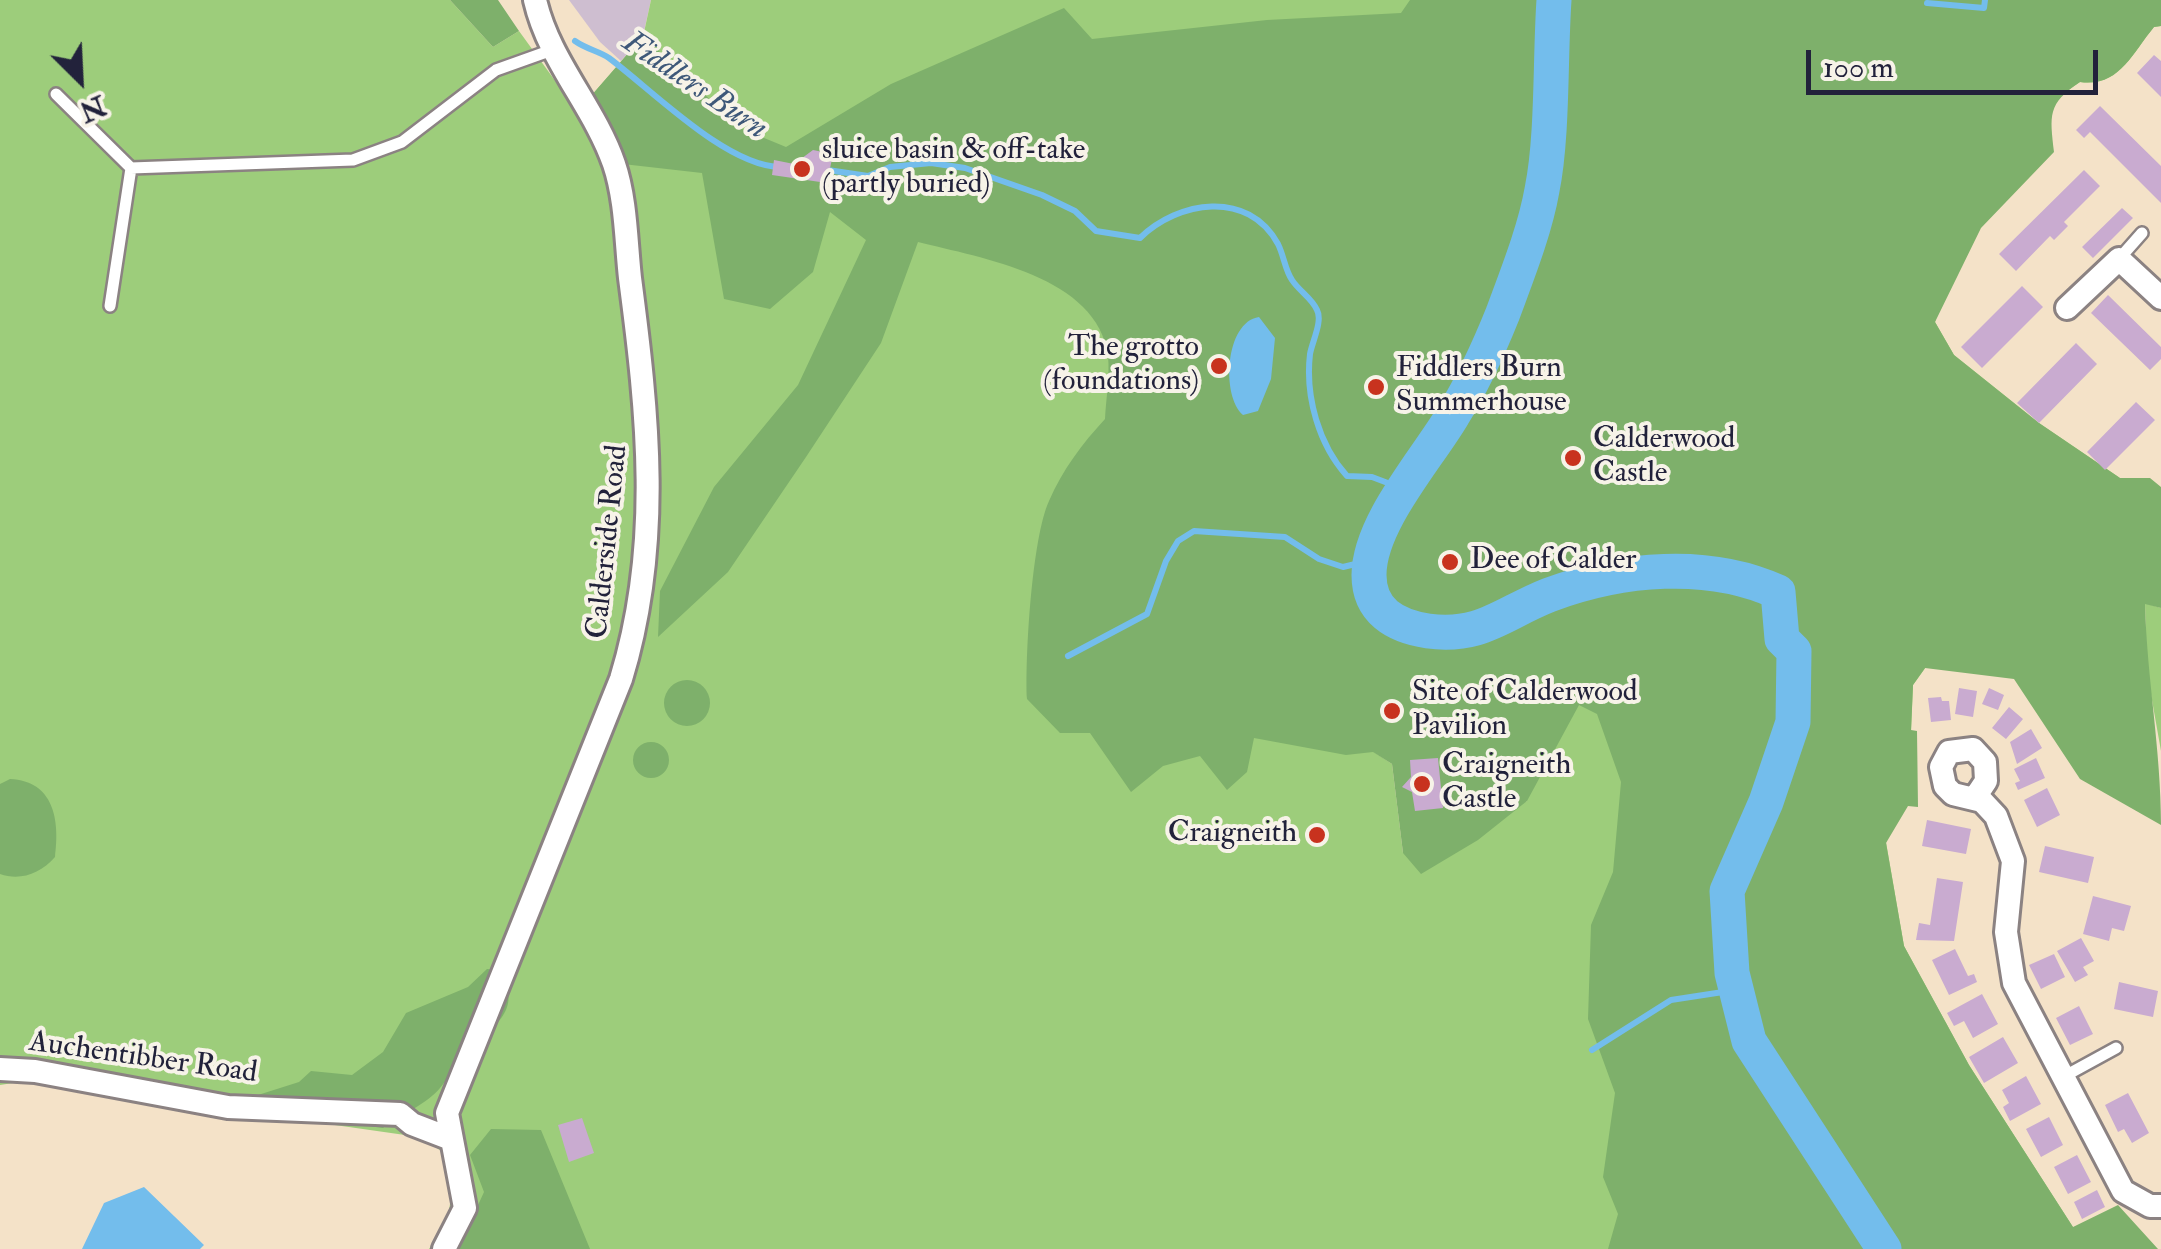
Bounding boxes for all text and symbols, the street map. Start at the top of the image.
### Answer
water label: Fiddlers Burn [614,25,774,149]
north arrow [30,30,130,130]
scale bar [1811,30,2104,92]
text: 100 m [1823,49,1894,86]
text: N [74,87,111,129]
place label: sluice basin & off-take (partly buried) [822,134,1085,204]
marker: sluice basin & off-take (partly buried) [791,158,813,180]
place label: The grotto (foundations) [1043,331,1199,402]
place label: Fiddlers Burn Summerhouse [1396,352,1567,422]
marker: The grotto (foundations) [1208,355,1230,377]
marker: Fiddlers Burn Summerhouse [1365,376,1387,398]
place label: Calderwood Castle [1593,423,1735,494]
street label: Calderside Road [581,443,637,641]
marker: Calderwood Castle [1562,447,1584,469]
place label: Dee of Calder [1470,544,1637,580]
marker: Dee of Calder [1439,551,1461,573]
place label: Site of Calderwood Pavilion [1412,676,1638,746]
marker: Site of Calderwood Pavilion [1381,700,1403,722]
place label: Craigneith Castle [1442,749,1571,820]
marker: Craigneith Castle [1411,773,1433,795]
place label: Craigneith [1168,817,1297,853]
marker: Craigneith [1306,824,1328,846]
street label: Auchentibber Road [27,1025,259,1093]

